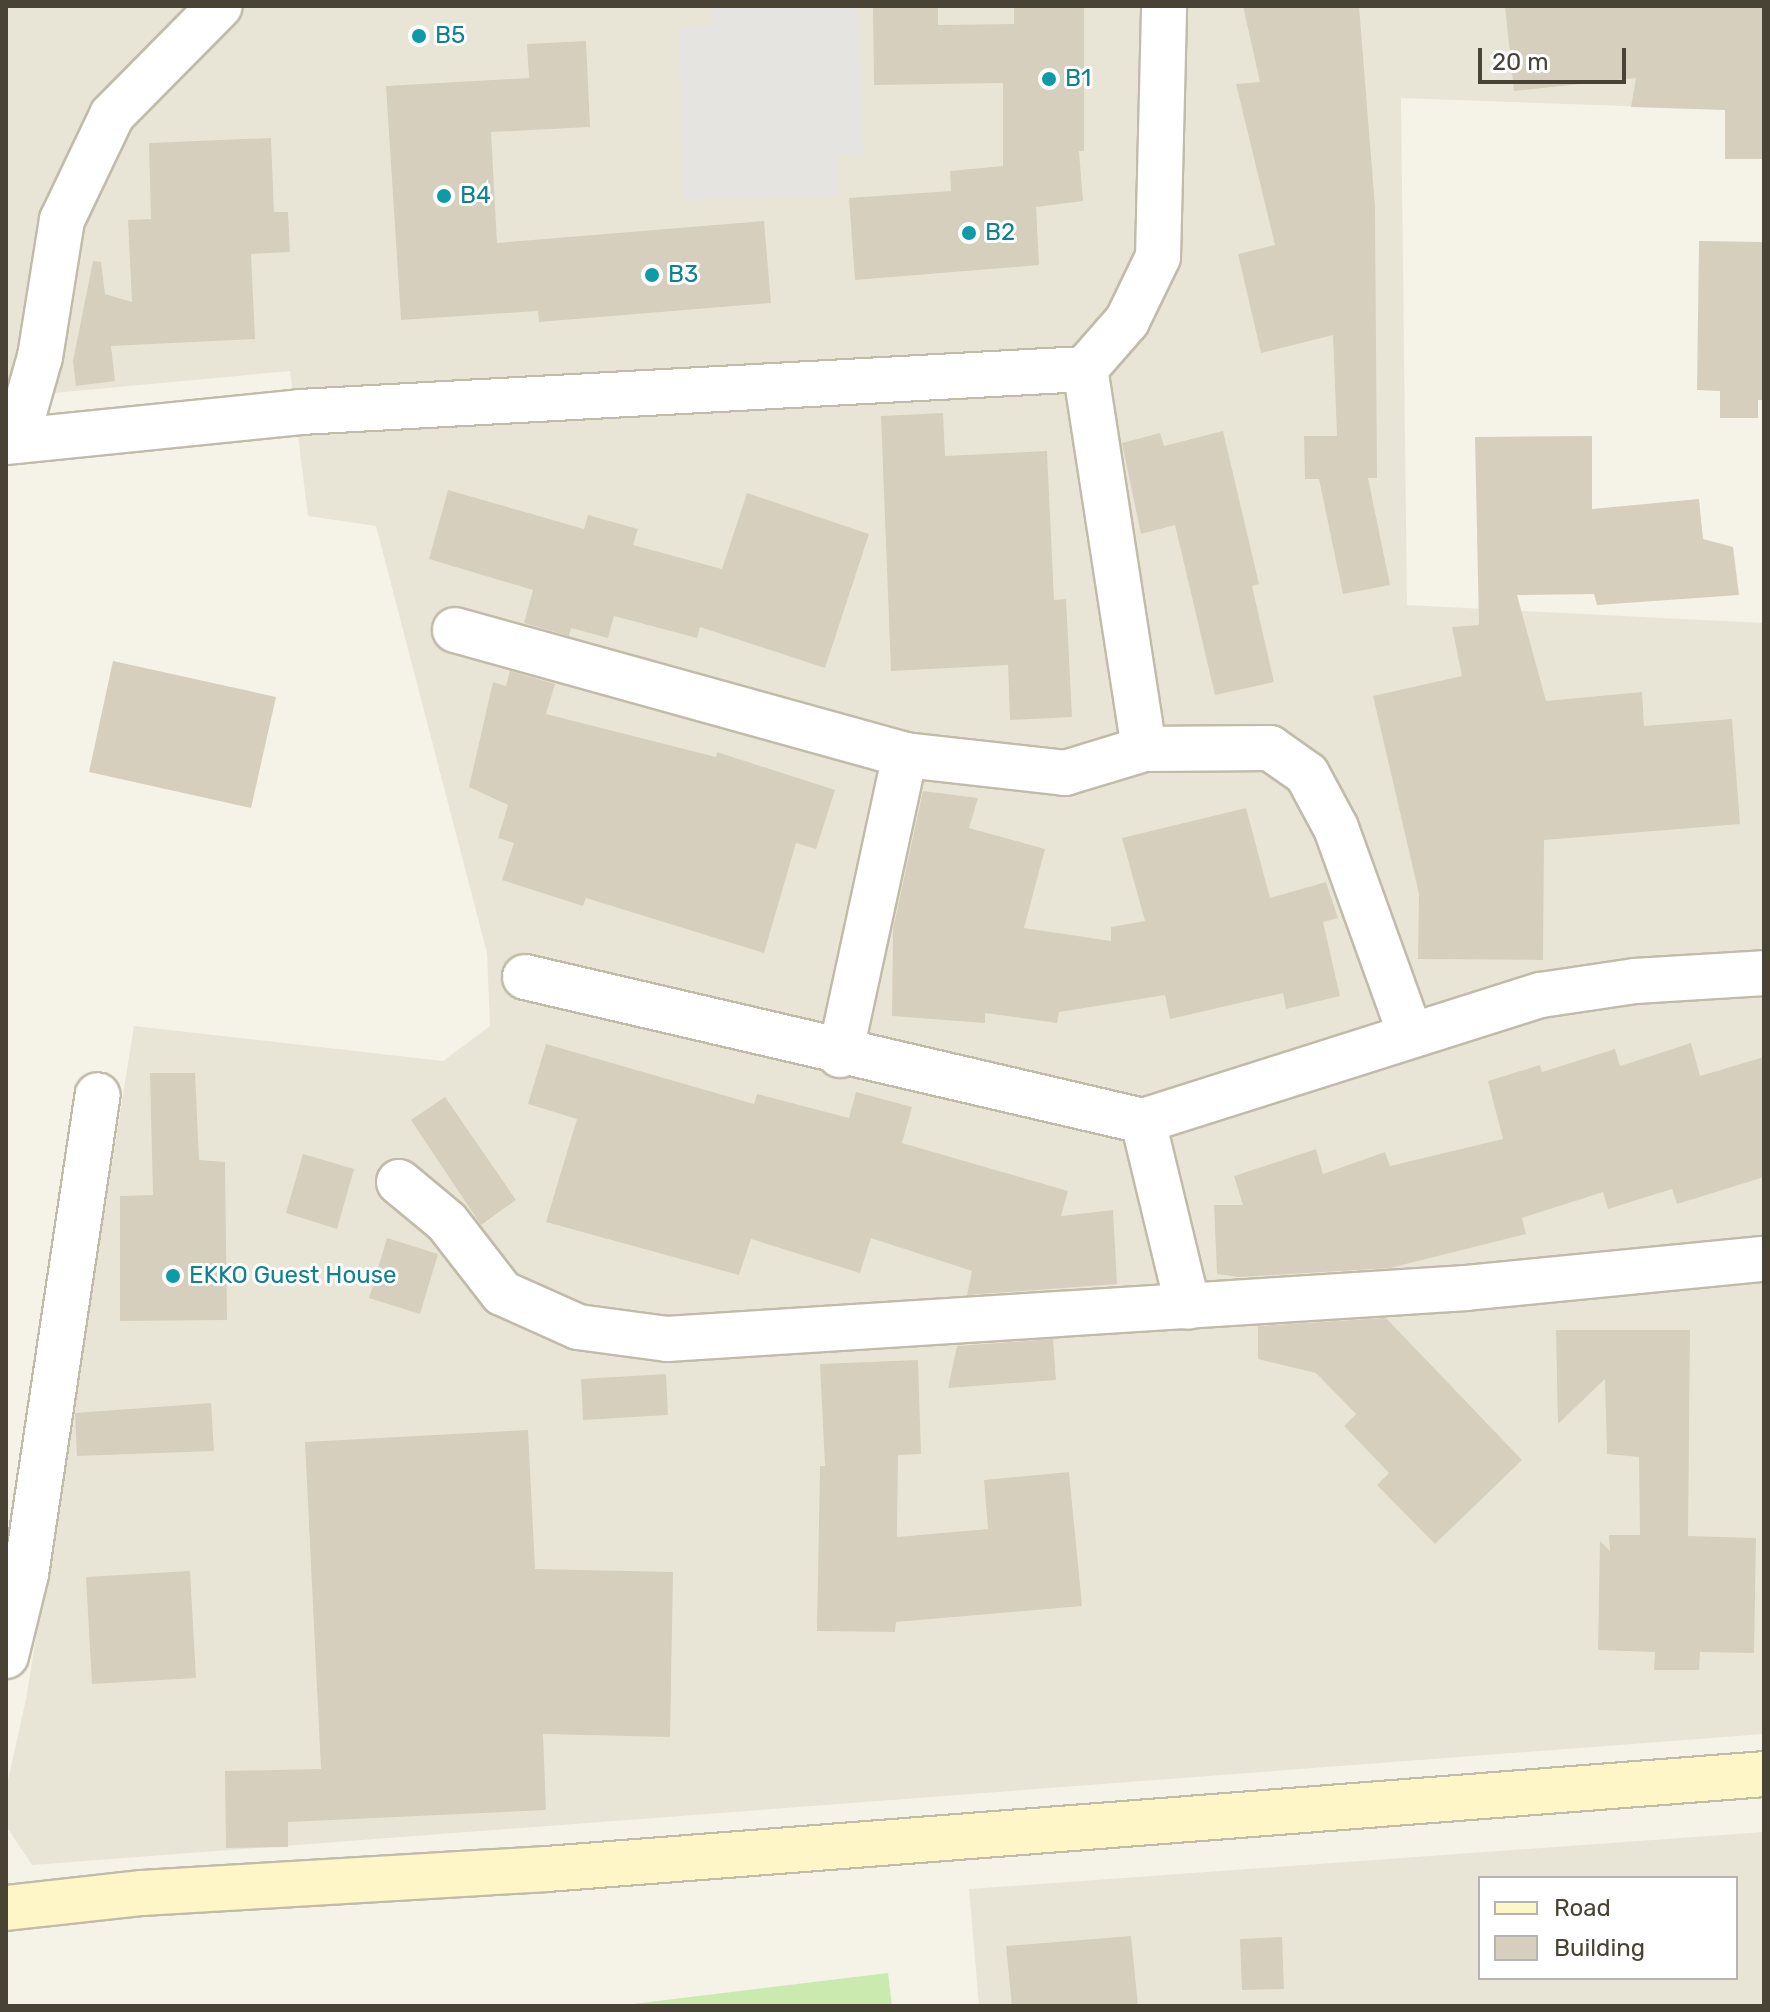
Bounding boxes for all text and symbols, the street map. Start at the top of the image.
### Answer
place label: B5 [435,22,465,50]
marker: B5 [410,27,428,45]
scale bar [1482,32,1630,82]
text: 20 m [1492,48,1549,76]
place label: B1 [1065,65,1091,93]
marker: B1 [1040,70,1058,88]
place label: B4 [460,182,491,210]
marker: B4 [435,187,453,205]
place label: B2 [985,219,1015,247]
marker: B2 [960,224,978,242]
place label: B3 [668,261,698,289]
marker: B3 [643,266,661,284]
place label: EKKO Guest House [189,1262,396,1290]
marker: EKKO Guest House [164,1267,182,1285]
legend [1478,1876,1738,1980]
text: Road [1554,1894,1611,1922]
text: Building [1554,1934,1645,1962]

